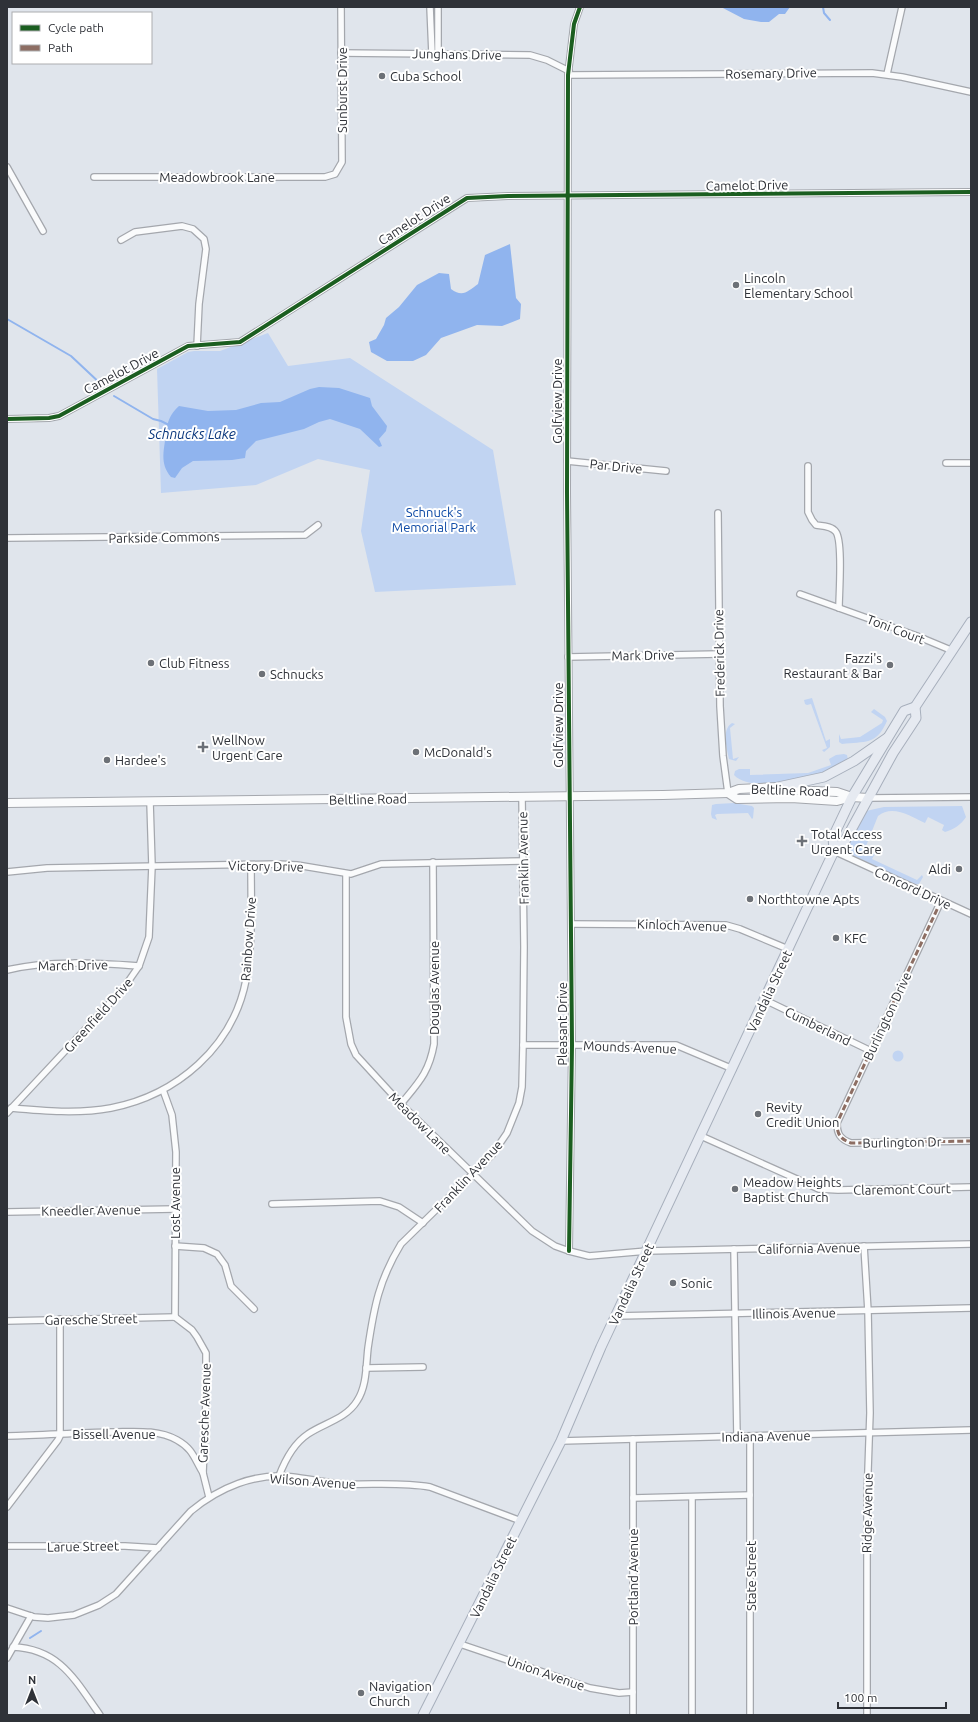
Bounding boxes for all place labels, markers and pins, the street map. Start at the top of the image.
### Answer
place label: Cuba School [390,69,462,83]
marker: Cuba School [377,71,387,81]
place label: Lincoln Elementary School [744,271,853,300]
marker: Lincoln Elementary School [731,280,741,290]
place label: Fazzi's Restaurant & Bar [783,651,882,680]
place label: Club Fitness [159,656,230,670]
marker: Club Fitness [146,658,156,668]
marker: Fazzi's Restaurant & Bar [885,660,895,670]
place label: Schnucks [270,667,324,681]
marker: Schnucks [257,669,267,679]
place label: WellNow Urgent Care [212,733,283,762]
marker: WellNow Urgent Care [197,741,209,753]
place label: McDonald's [424,745,492,759]
marker: McDonald's [411,747,421,757]
place label: Hardee's [115,753,167,767]
marker: Hardee's [102,755,112,765]
place label: Total Access Urgent Care [811,827,883,856]
marker: Total Access Urgent Care [796,835,808,847]
place label: Aldi [928,862,951,876]
marker: Aldi [954,864,964,874]
place label: Northtowne Apts [758,892,860,906]
marker: Northtowne Apts [745,894,755,904]
place label: KFC [844,931,867,945]
marker: KFC [831,933,841,943]
place label: Revity Credit Union [766,1100,839,1129]
marker: Revity Credit Union [753,1109,763,1119]
place label: Meadow Heights Baptist Church [743,1175,842,1204]
marker: Meadow Heights Baptist Church [730,1184,740,1194]
place label: Sonic [681,1276,712,1290]
marker: Sonic [668,1278,678,1288]
place label: Navigation Church [369,1679,432,1708]
marker: Navigation Church [356,1688,366,1698]

